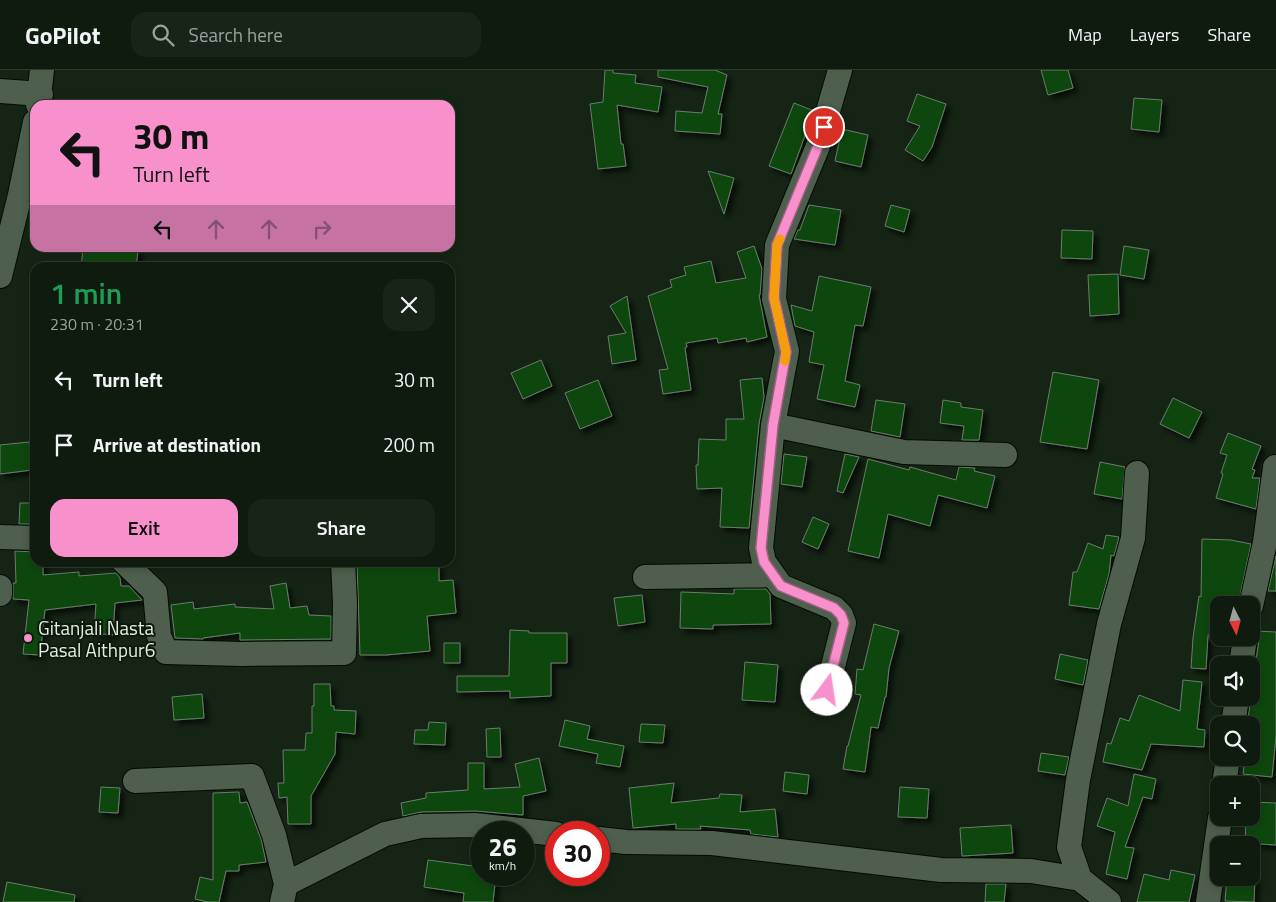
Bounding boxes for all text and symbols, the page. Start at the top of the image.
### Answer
search box [131,12,481,57]
text: GoPilot [25,17,101,53]
text: Search here [189,20,283,49]
icon: search [149,21,177,49]
text: Map [1068,21,1102,48]
text: Layers [1130,21,1179,48]
text: Share [1207,21,1251,48]
pin [803,106,845,148]
text: 30 m [133,109,209,163]
icon: arrive [810,113,838,141]
icon: left [50,120,115,185]
text: Turn left [133,157,210,191]
icon: left [149,215,177,243]
icon: ahead [202,215,230,243]
icon: ahead [255,215,283,243]
icon: right [308,215,336,243]
text: 1 min [50,270,122,316]
button: close [383,279,435,331]
text: 230 m · 20:31 [50,312,144,336]
text: Turn left [93,365,163,394]
text: 30 m [394,365,435,394]
icon: left [50,366,78,394]
text: Arrive at destination [93,430,261,459]
text: 200 m [383,430,435,459]
icon: arrive [50,431,78,459]
button: Exit [50,499,238,557]
button: Share [248,499,435,557]
north arrow [1210,596,1260,646]
map controls [1210,596,1260,886]
place label: Gitanjali Nasta Pasal Aithpur6 [38,613,155,664]
marker: Gitanjali Nasta Pasal Aithpur6 [22,632,34,644]
button: sound [1210,656,1260,706]
position arrow [800,663,852,715]
button: search [1210,716,1260,766]
button: + [1210,776,1260,826]
speed limit sign: 30 [545,821,610,886]
text: 26 [488,828,517,866]
button: − [1210,836,1260,886]
text: km/h [489,856,516,875]

